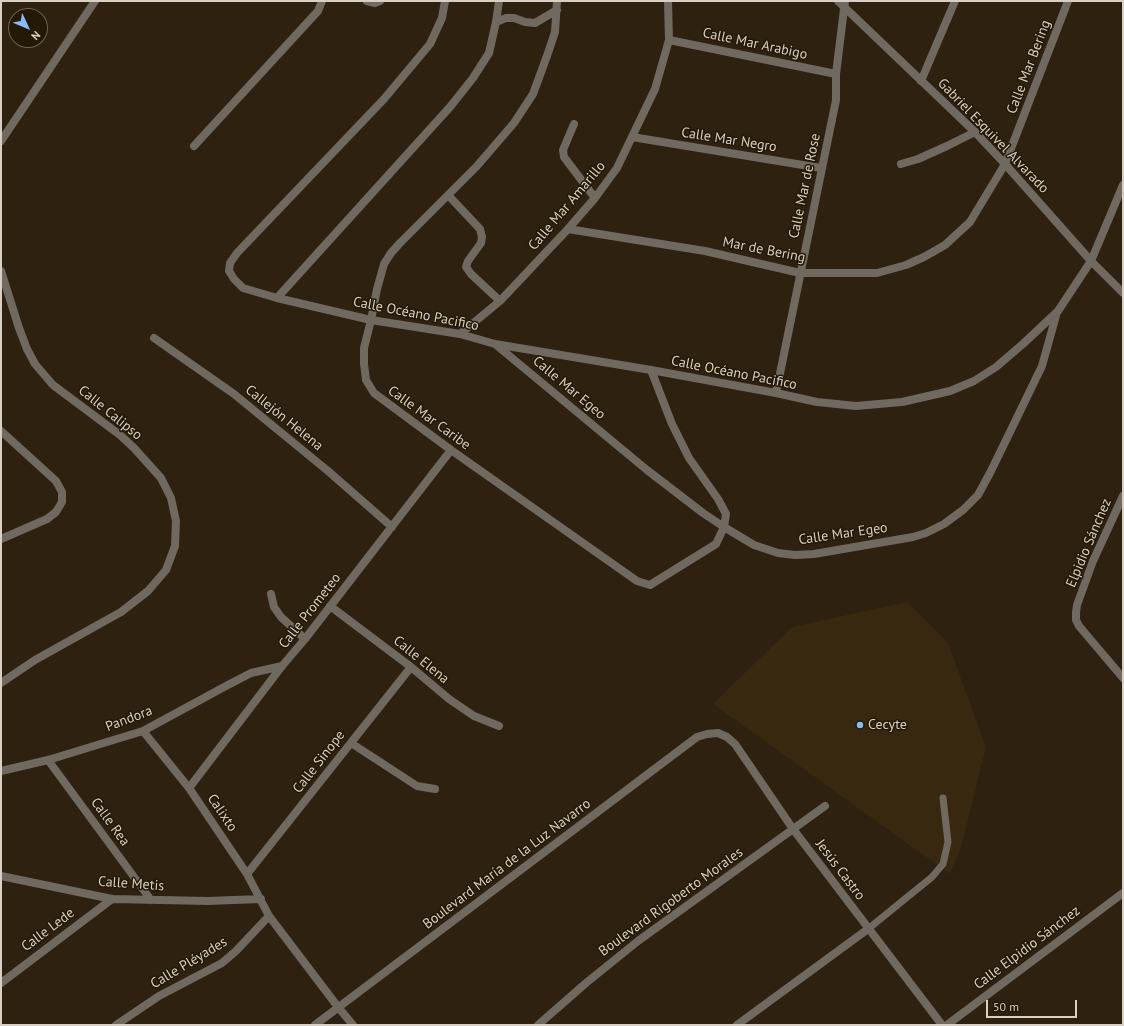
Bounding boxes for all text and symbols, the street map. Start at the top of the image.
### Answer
north arrow [8,8,48,48]
street label: Calle Mar Bering [1003,18,1055,116]
street label: Calle Mar Arabigo [701,25,809,63]
text: N [28,28,43,43]
street label: Gabriel Esquivel Alvarado [934,75,1052,197]
street label: Calle Mar Negro [680,124,778,156]
street label: Calle Mar de Rose [786,132,824,240]
street label: Calle Mar Amarillo [525,158,609,254]
street label: Mar de Bering [721,234,807,266]
street label: Calle Océano Pacifico [352,294,480,334]
street label: Calle Mar Egeo [529,353,609,423]
street label: Calle Océano Pacifico [670,353,798,393]
street label: Calle Calipso [75,382,145,444]
street label: Callejón Helena [242,382,326,454]
street label: Calle Mar Caribe [384,382,474,454]
street label: Elpidio Sánchez [1063,496,1115,590]
street label: Calle Mar Egeo [797,519,889,549]
street label: Calle Prometeo [275,570,345,652]
street label: Calle Elena [390,632,452,688]
street label: Pandora [103,702,155,736]
place label: Cecyte [868,717,907,733]
marker: Cecyte [855,720,865,730]
street label: Calle Sinope [289,727,349,797]
street label: Calixto [203,791,241,835]
street label: Calle Rea [87,795,133,849]
street label: Boulevard María de la Luz Navarro [420,795,594,933]
street label: Jesús Castro [812,836,868,904]
street label: Boulevard Rigoberto Morales [596,844,746,960]
street label: Calle Metis [97,873,165,895]
street label: Calle Elpidio Sánchez [971,903,1083,993]
street label: Calle Lede [18,905,78,955]
street label: Calle Pléyades [148,934,230,992]
scale bar [988,992,1079,1018]
text: 50 m [993,999,1019,1014]

